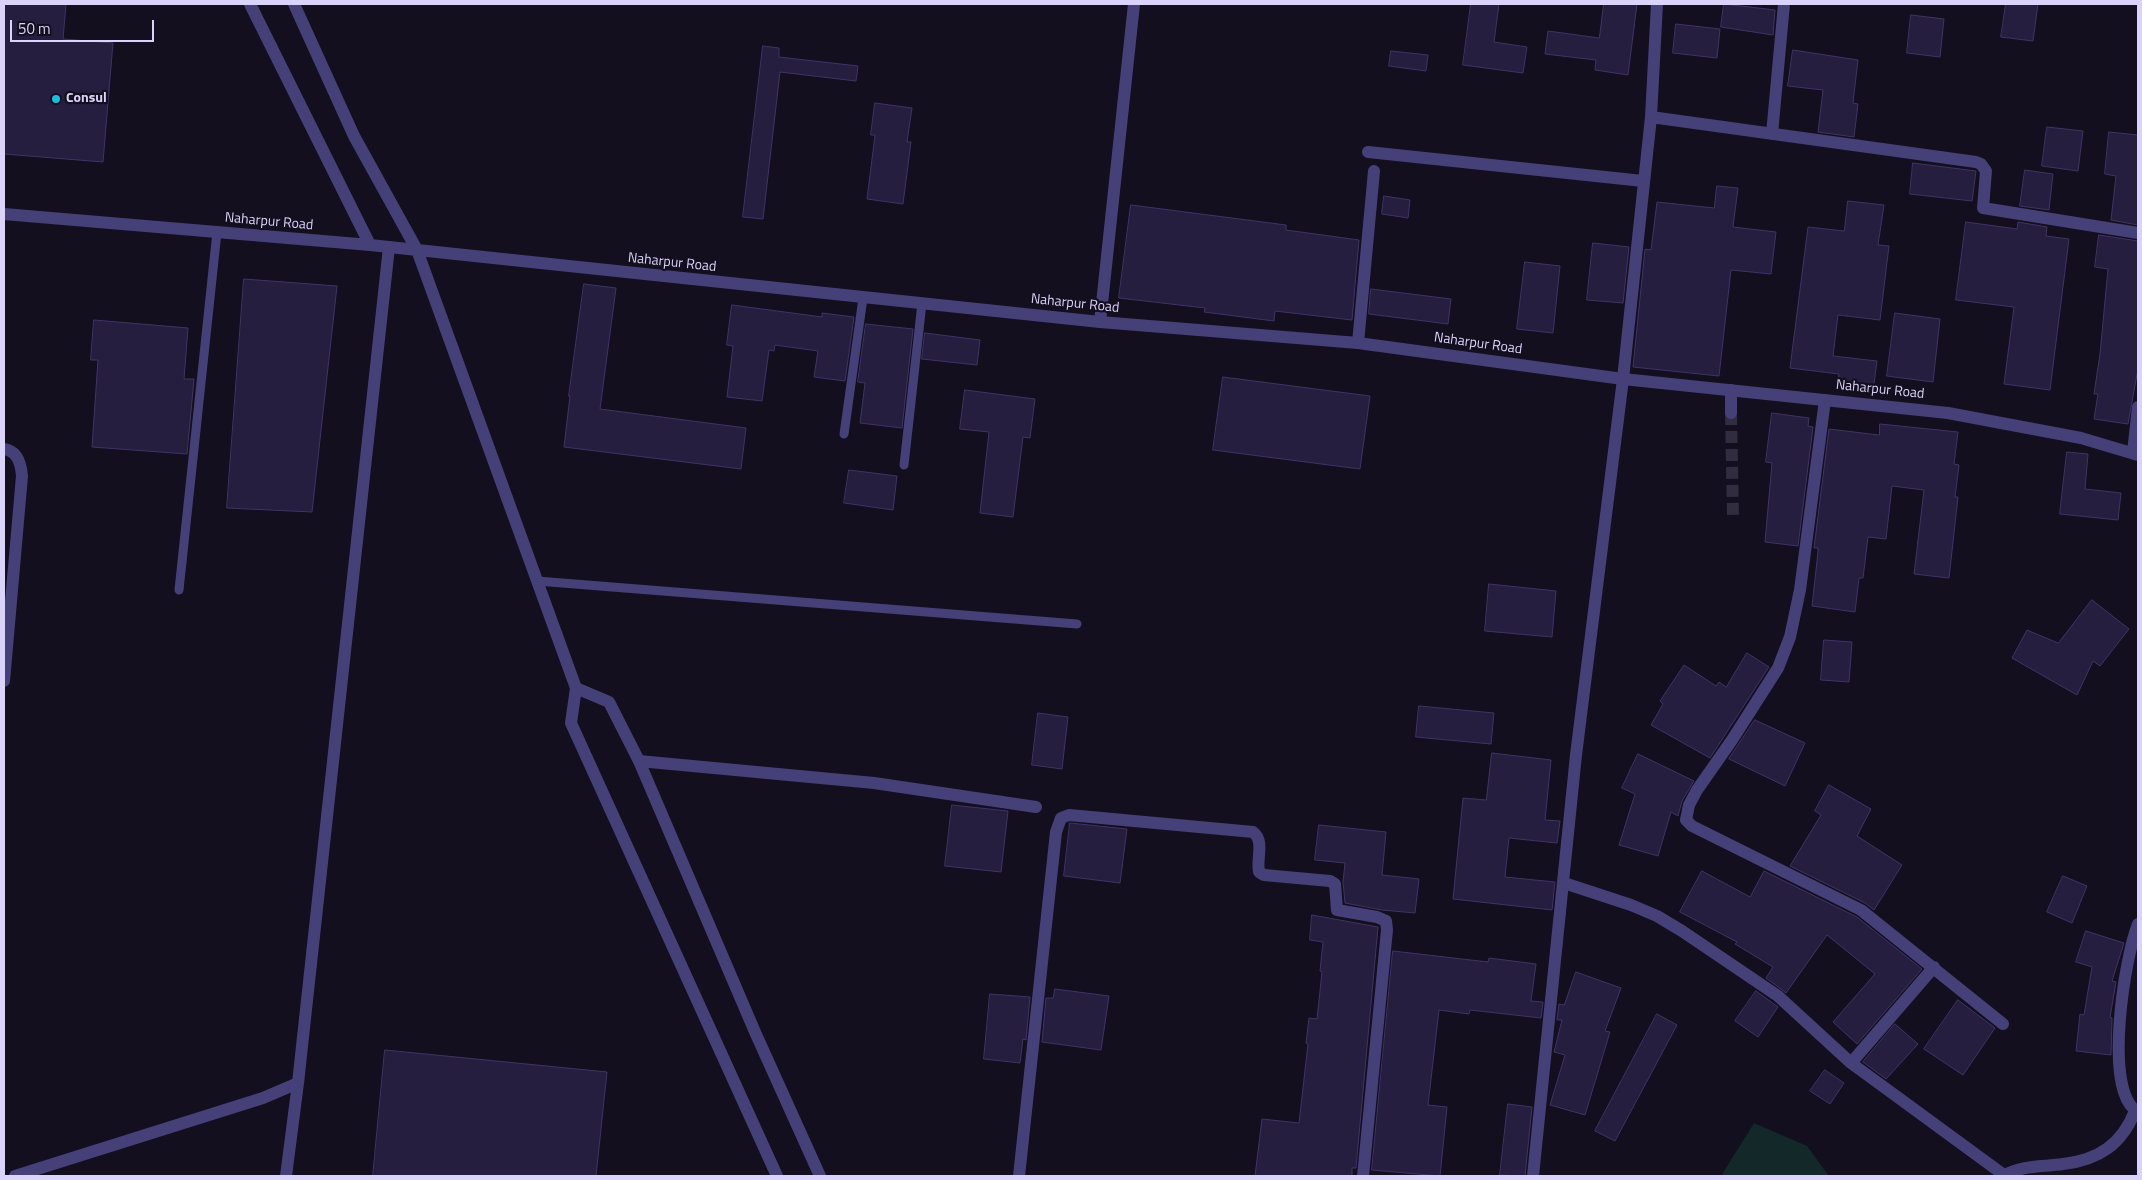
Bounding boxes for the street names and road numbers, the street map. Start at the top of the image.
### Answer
street label: Naharpur Road [224,210,314,234]
street label: Naharpur Road [627,250,717,276]
street label: Naharpur Road [1030,291,1120,317]
street label: Naharpur Road [1433,329,1523,359]
street label: Naharpur Road [1835,377,1925,403]

